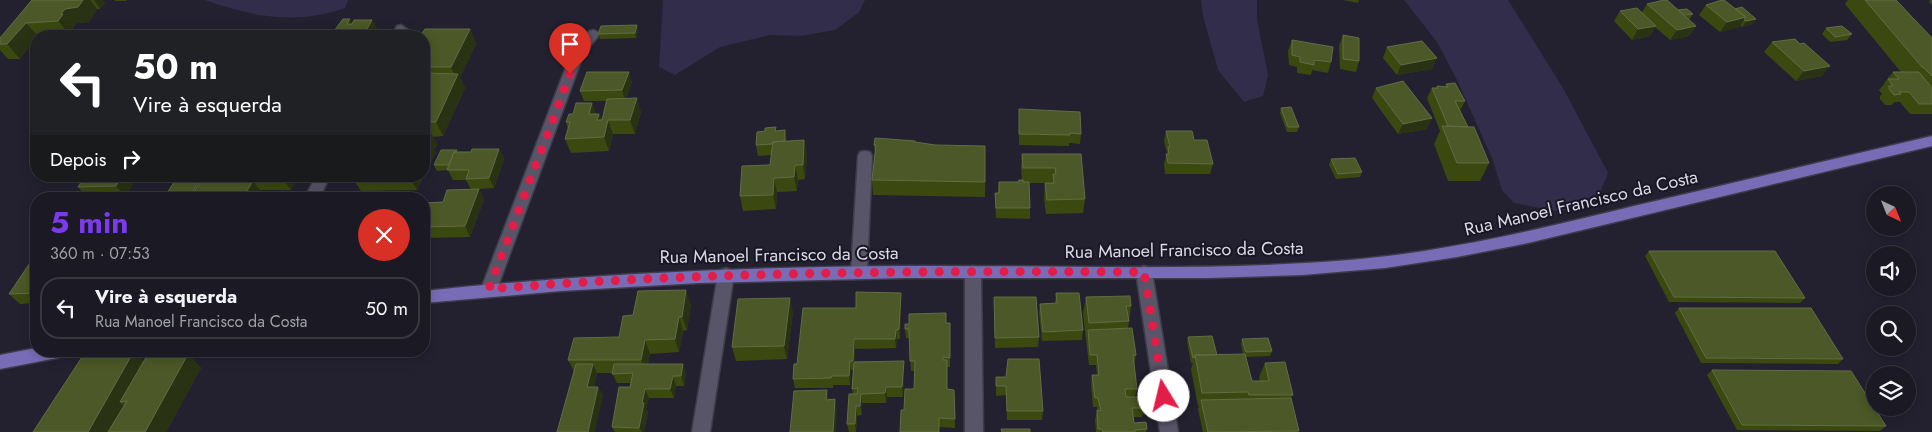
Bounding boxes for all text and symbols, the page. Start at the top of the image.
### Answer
pin [549,23,591,74]
icon: arrive [556,30,584,58]
text: 50 m [133,42,218,92]
icon: left [50,50,115,115]
text: Vire à esquerda [133,88,282,120]
icon: right [117,145,145,173]
text: Depois [50,146,107,173]
street label: Rua Manoel Francisco da Costa [1462,163,1700,243]
north arrow [1866,186,1916,236]
map controls [1866,186,1916,416]
text: 5 min [50,201,128,244]
button: close [358,209,410,261]
street label: Rua Manoel Francisco da Costa [1064,235,1304,265]
street label: Rua Manoel Francisco da Costa [659,240,899,270]
text: 360 m · 07:53 [50,242,150,265]
button: sound [1866,246,1916,296]
text: Vire à esquerda [95,283,237,310]
icon: left [52,294,80,322]
text: 50 m [365,295,408,322]
button: search [1866,306,1916,356]
text: Rua Manoel Francisco da Costa [95,310,307,333]
button: layers [1866,366,1916,416]
position arrow [1137,369,1189,421]

